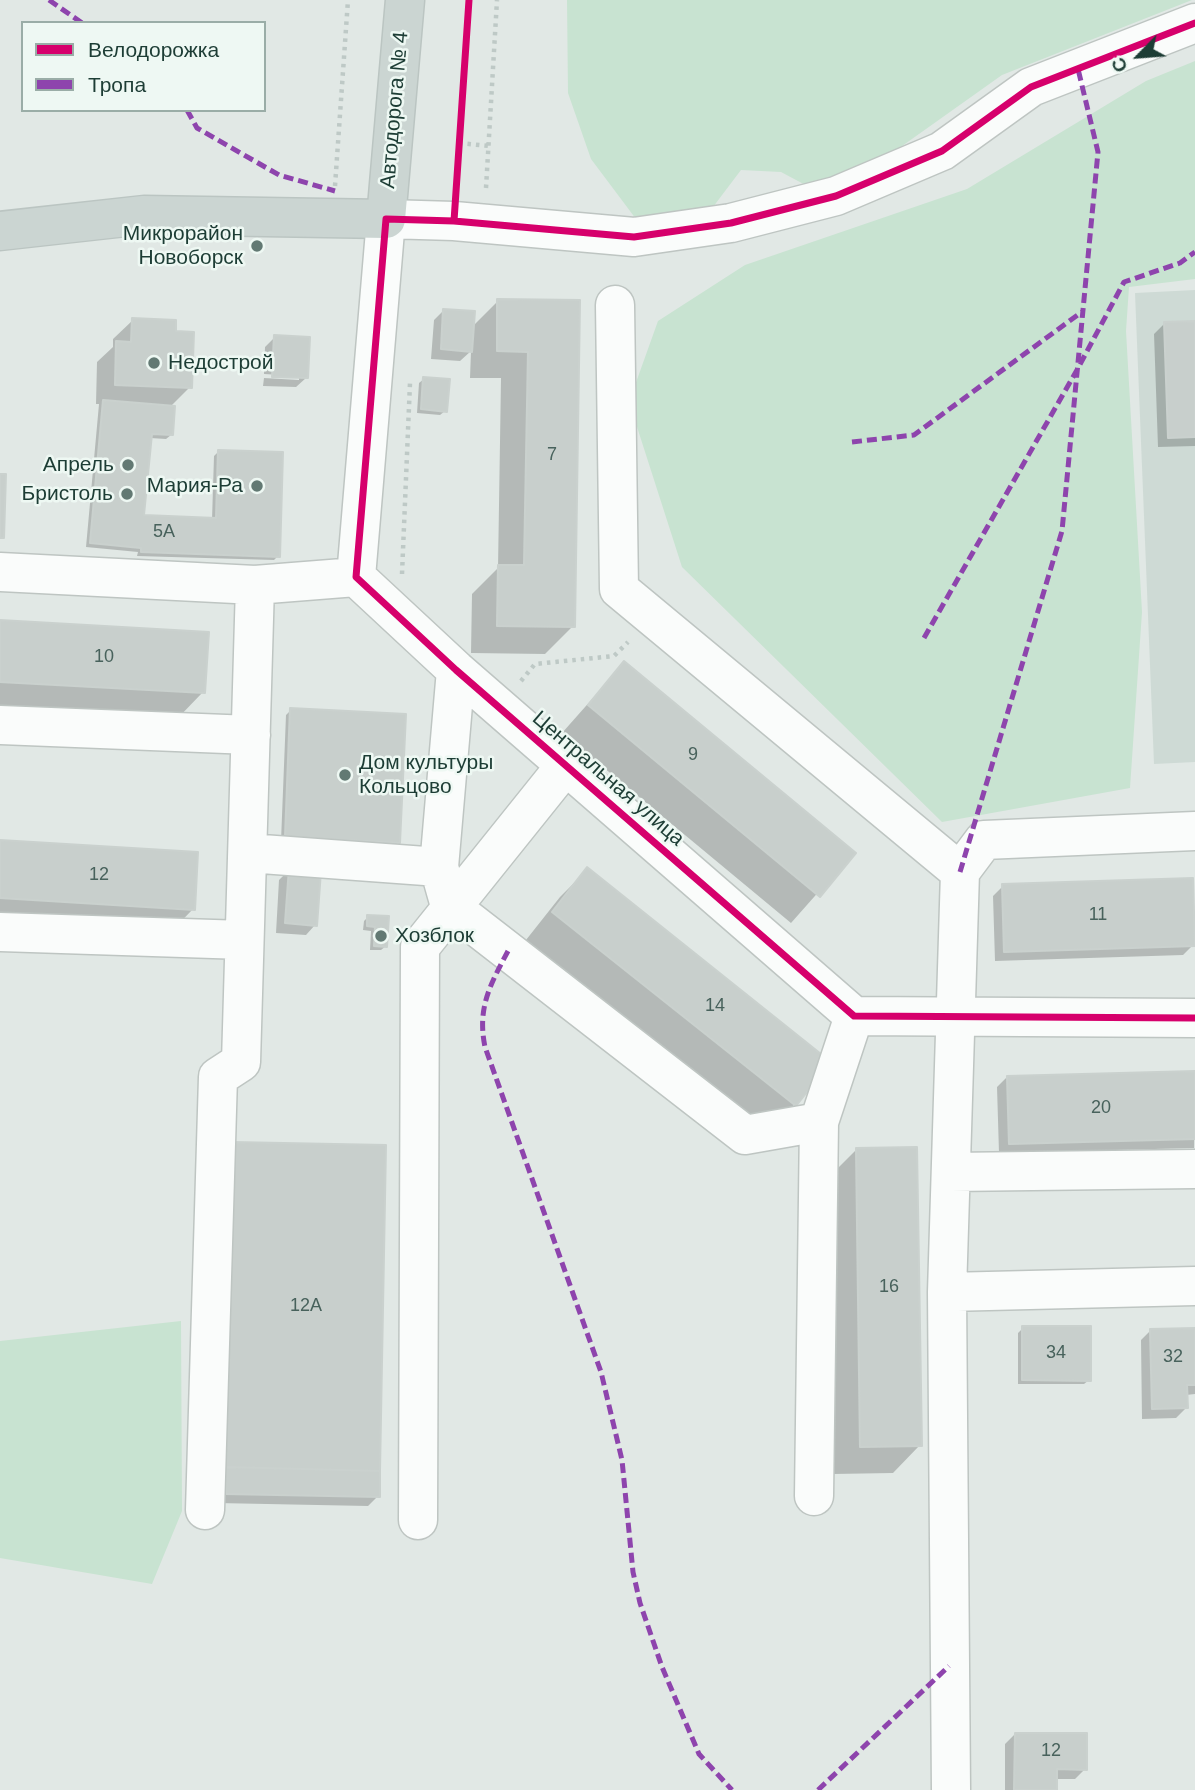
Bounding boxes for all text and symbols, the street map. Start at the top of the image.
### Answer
legend [21,21,266,112]
north arrow [1104,21,1174,91]
street label: Автодорога № 4 [376,31,414,189]
text: Велодорожка [88,38,219,61]
text: С [1107,54,1132,76]
text: Тропа [88,73,146,96]
place label: Микрорайон Новоборск [123,221,243,271]
marker: Микрорайон Новоборск [249,238,265,254]
place label: Недострой [168,350,274,376]
marker: Недострой [146,355,162,371]
house number: 7 [547,444,557,466]
place label: Апрель [43,452,114,478]
marker: Апрель [120,457,136,473]
place label: Мария-Ра [147,473,243,499]
marker: Мария-Ра [249,478,265,494]
place label: Бристоль [22,481,113,507]
marker: Бристоль [119,486,135,502]
house number: 5А [153,521,175,543]
house number: 10 [94,646,114,668]
street label: Центральная улица [527,706,689,852]
house number: 9 [688,744,698,766]
place label: Дом культуры Кольцово [359,750,493,800]
marker: Дом культуры Кольцово [337,767,353,783]
house number: 12 [89,864,109,886]
house number: 11 [1089,904,1107,926]
place label: Хозблок [395,923,474,949]
marker: Хозблок [373,928,389,944]
house number: 14 [705,995,725,1017]
house number: 20 [1091,1097,1111,1119]
house number: 16 [879,1276,899,1298]
house number: 12А [290,1295,322,1317]
house number: 34 [1046,1342,1066,1364]
house number: 32 [1163,1346,1183,1368]
house number: 12 [1041,1740,1061,1762]

